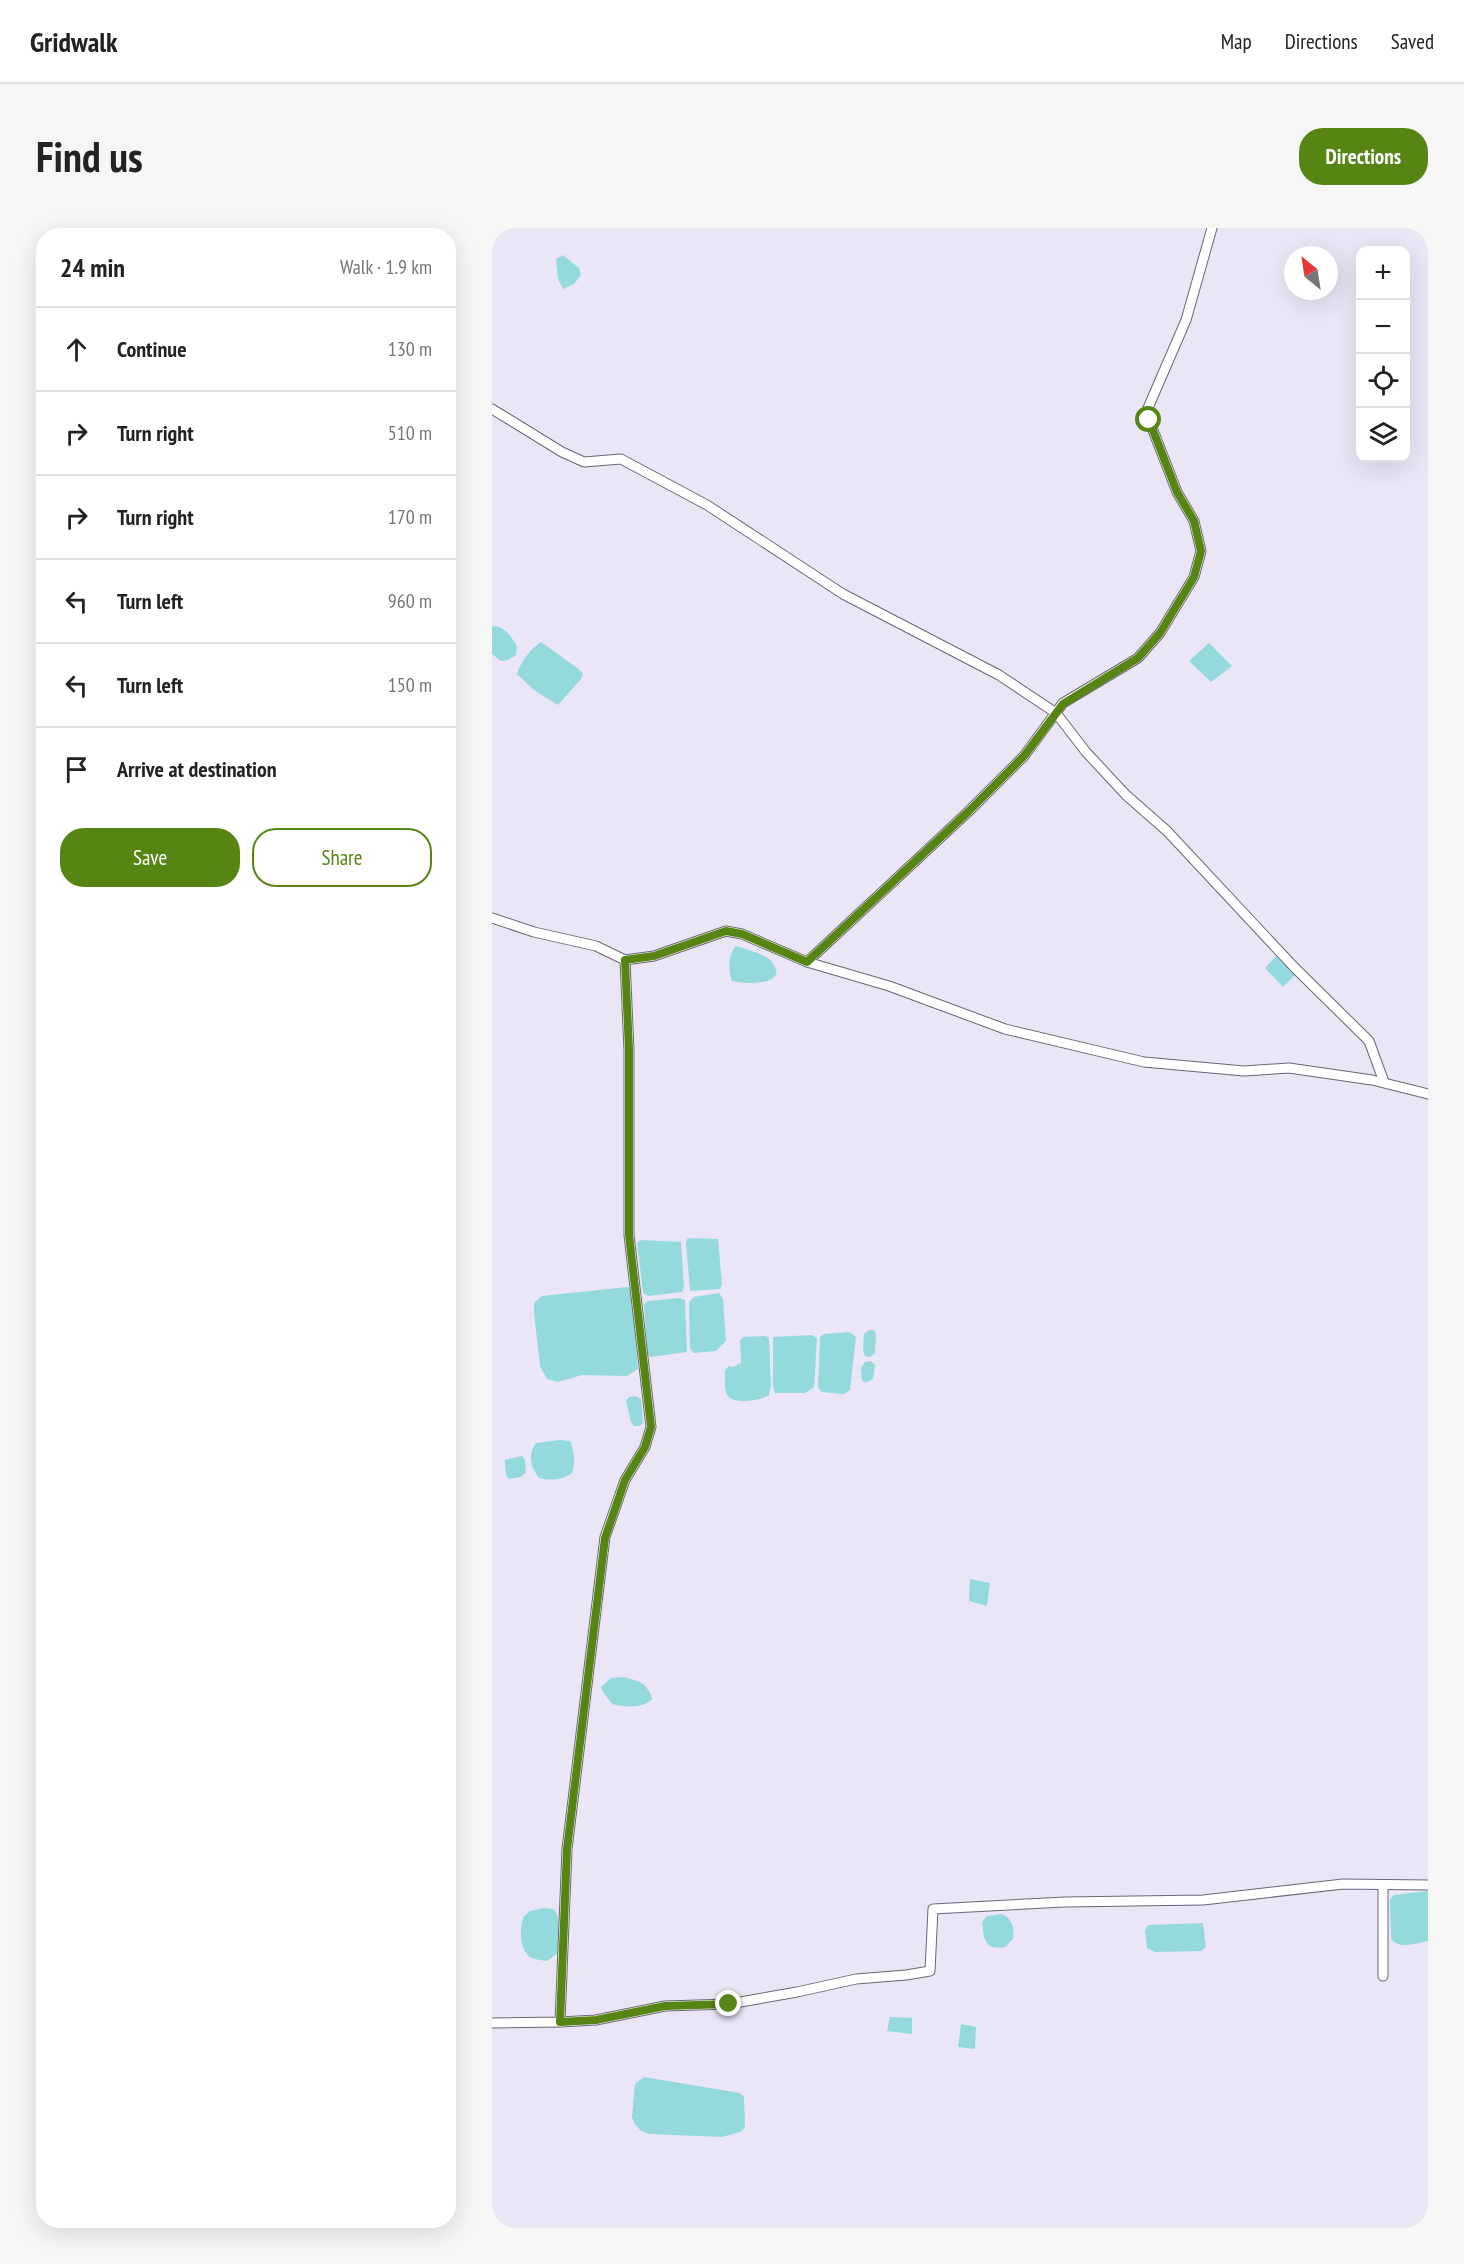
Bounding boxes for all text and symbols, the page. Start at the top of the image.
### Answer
text: Gridwalk [30,23,118,60]
text: Map [1221,28,1252,55]
text: Directions [1285,28,1358,55]
text: Saved [1391,28,1434,55]
button: Directions [1299,128,1428,185]
text: Find us [36,129,143,184]
north arrow [1284,246,1338,300]
map controls [1356,246,1410,462]
button: + [1356,246,1410,300]
text: 24 min [60,251,125,284]
text: Walk · 1.9 km [340,254,432,280]
button: − [1356,300,1410,354]
icon: ahead [60,333,93,366]
text: Continue [117,335,187,363]
text: 130 m [388,336,432,362]
button: locate [1356,354,1410,408]
route start [1135,406,1161,432]
button: layers [1356,408,1410,462]
icon: right [60,417,93,450]
text: Turn right [117,419,194,447]
text: 510 m [388,420,432,446]
icon: right [60,501,93,534]
text: Turn right [117,503,194,531]
text: 170 m [388,504,432,530]
icon: left [60,585,93,618]
text: Turn left [117,587,183,615]
text: 960 m [388,588,432,614]
icon: left [60,669,93,702]
text: Turn left [117,671,183,699]
text: 150 m [388,672,432,698]
icon: arrive [60,753,93,786]
text: Arrive at destination [117,755,277,783]
button: Save [60,828,240,887]
button: Share [252,828,432,887]
route end [715,1990,741,2016]

